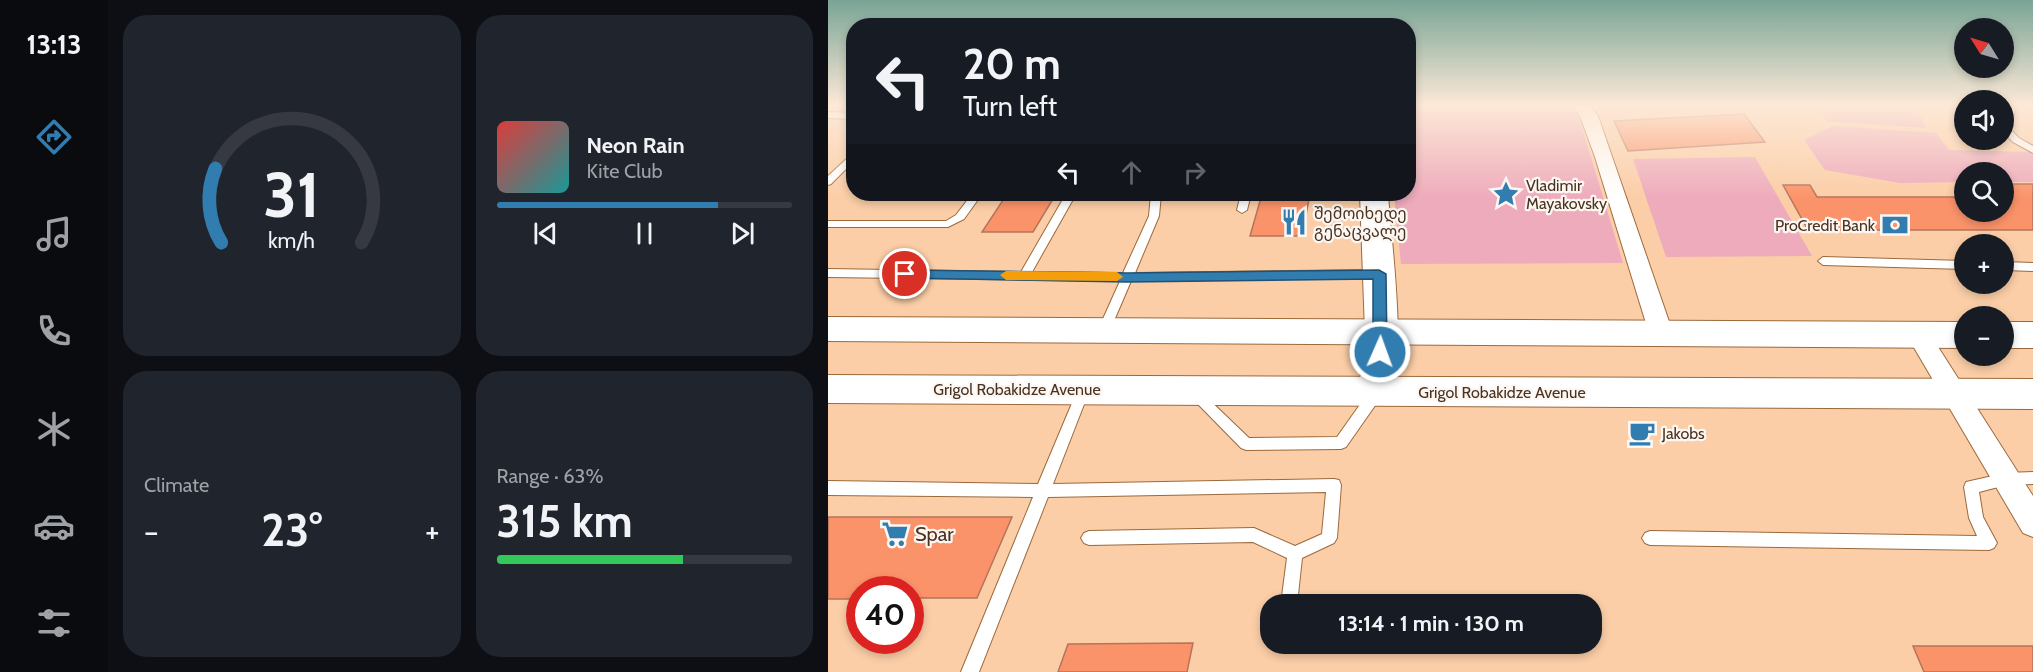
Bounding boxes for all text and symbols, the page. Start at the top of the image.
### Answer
north arrow [1954,18,2014,78]
map controls [1954,18,2014,366]
text: 13:13 [26,28,82,61]
text: 20 m [963,38,1061,90]
icon: left [864,42,942,120]
text: Turn left [963,90,1057,123]
button: sound [1954,90,2014,150]
icon: directions [33,116,75,158]
text: Neon Rain [587,132,685,159]
icon: left [1052,156,1085,189]
icon: ahead [1115,156,1148,189]
icon: right [1178,156,1211,189]
text: 31 [263,157,320,233]
text: Kite Club [587,159,663,183]
button: search [1954,162,2014,222]
place label: Vladimir Mayakovsky [1526,176,1607,213]
place icon: Vladimir Mayakovsky [1491,179,1521,209]
place label: შემოიხედე გენაცვალე [1314,204,1407,242]
restaurant icon: შემოიხედე გენაცვალე [1279,207,1309,237]
bank icon: ProCredit Bank [1880,210,1910,240]
icon: music [33,213,75,255]
place label: ProCredit Bank [1775,216,1876,235]
icon: previous [529,217,562,250]
icon: pause [628,217,661,250]
icon: next [726,217,759,250]
text: km/h [268,227,315,253]
button: + [1954,234,2014,294]
pin [879,248,930,299]
icon: arrive [888,257,921,290]
button: − [1954,306,2014,366]
icon: phone [33,310,75,352]
position arrow [1348,320,1412,384]
street label: Grigol Robakidze Avenue [933,380,1101,399]
street label: Grigol Robakidze Avenue [1418,383,1586,402]
icon: climate [33,408,75,450]
cafe icon: Jakobs [1627,418,1657,448]
place label: Jakobs [1661,424,1705,443]
text: Range · 63% [497,464,603,488]
text: Climate [144,473,209,497]
text: 315 km [497,494,633,548]
text: 23° [261,503,322,557]
icon: car [33,505,75,547]
text: − [144,511,159,551]
text: + [425,511,439,551]
supermarket icon: Spar [880,519,910,549]
place label: Spar [915,522,954,546]
speed limit sign: 40 [846,576,924,654]
icon: filters [33,602,75,644]
text: 13:14 · 1 min · 130 m [1338,610,1524,637]

